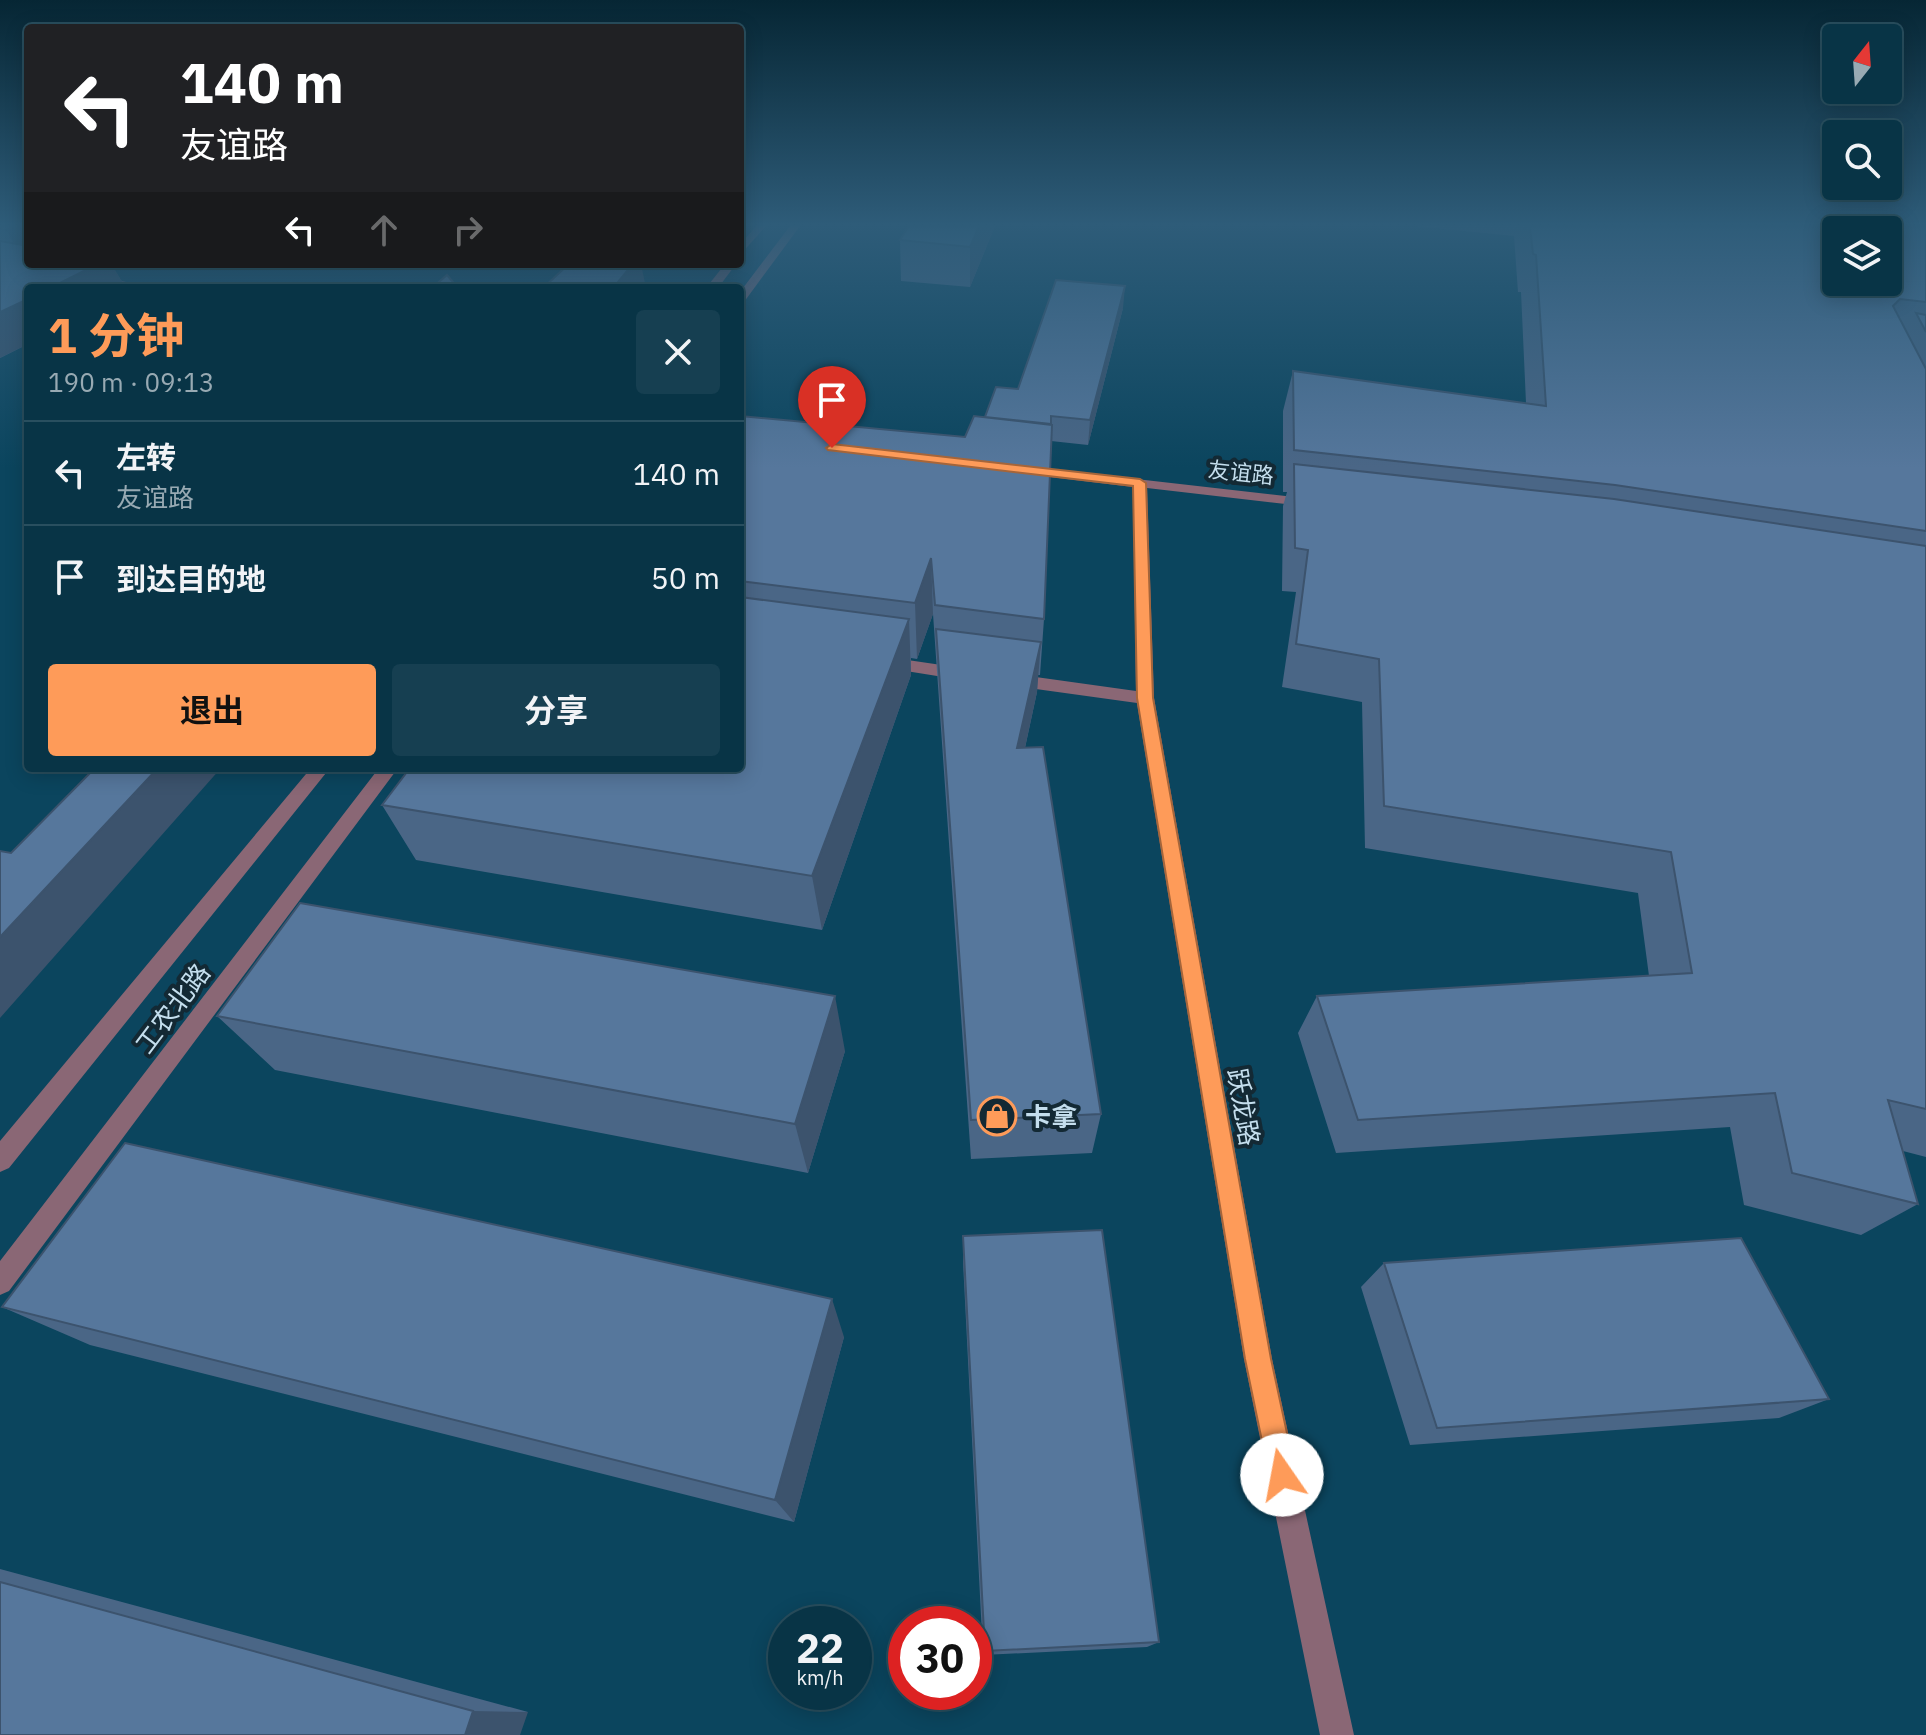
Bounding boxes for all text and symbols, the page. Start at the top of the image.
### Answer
north arrow [1822,24,1902,104]
map controls [1822,24,1902,296]
text: 140 m [180,46,344,118]
icon: left [48,56,152,160]
button: search [1822,120,1902,200]
text: 友谊路 [180,121,288,168]
icon: left [278,208,322,252]
icon: ahead [362,208,406,252]
icon: right [446,208,490,252]
button: layers [1822,216,1902,296]
text: 1 分钟 [48,304,184,366]
button: close [636,310,720,394]
text: 190 m · 09:13 [48,365,214,399]
pin [798,366,866,448]
icon: arrive [810,378,854,422]
text: 左转 [116,437,176,476]
icon: left [48,451,92,495]
text: 140 m [633,454,720,493]
street label: 友谊路 [1207,454,1275,490]
text: 友谊路 [116,480,194,514]
icon: arrive [48,555,92,599]
text: 50 m [651,558,720,597]
text: 到达目的地 [116,559,266,598]
button: 退出 [48,664,376,756]
button: 分享 [392,664,720,756]
street label: 工农北路 [127,956,217,1060]
street label: 跃龙路 [1220,1066,1268,1148]
shop icon: 卡拿 [976,1095,1018,1137]
place label: 卡拿 [1025,1099,1077,1133]
position arrow [1240,1433,1324,1517]
speed limit sign: 30 [888,1606,992,1710]
text: 22 [796,1622,844,1674]
text: km/h [796,1664,844,1691]

